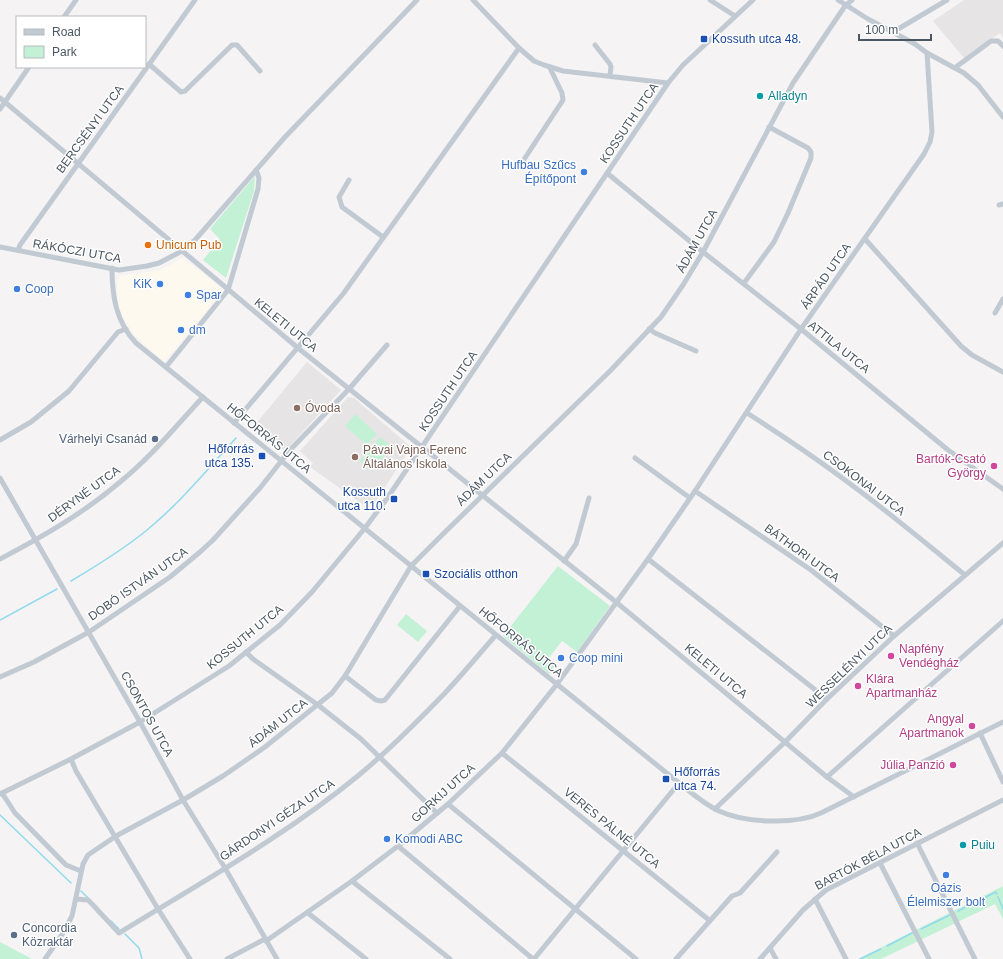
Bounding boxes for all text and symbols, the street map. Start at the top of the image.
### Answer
legend [16,16,146,68]
scale bar [859,16,931,42]
text: 100 m [865,23,898,37]
text: Road [52,25,81,39]
place label: Kossuth utca 48. [712,32,801,46]
marker: Kossuth utca 48. [699,34,709,44]
text: Park [52,45,78,59]
street label: KOSSUTH UTCA [597,80,661,166]
street label: BERCSÉNYI UTCA [53,82,127,176]
place label: Alladyn [768,89,807,103]
marker: Alladyn [755,91,765,101]
place label: Hufbau Szűcs Építőpont [501,158,577,186]
marker: Hufbau Szűcs Építőpont [579,167,589,177]
street label: ÁDÁM UTCA [673,206,720,275]
street label: RÁKÓCZI UTCA [32,235,122,266]
place label: Unicum Pub [156,238,222,252]
marker: Unicum Pub [143,240,153,250]
street label: ÁRPÁD UTCA [797,240,854,312]
place label: KiK [133,277,152,291]
marker: KiK [155,279,165,289]
place label: Coop [25,282,54,296]
marker: Coop [12,284,22,294]
place label: Spar [196,288,221,302]
marker: Spar [183,290,193,300]
street label: KELETI UTCA [252,295,320,355]
street label: ATTILA UTCA [805,318,873,376]
place label: dm [189,323,206,337]
marker: dm [176,325,186,335]
street label: KOSSUTH UTCA [416,348,480,434]
street label: HŐFORRÁS UTCA [224,399,314,476]
place label: Óvoda [305,400,341,415]
marker: Óvoda [292,403,302,413]
place label: Várhelyi Csanád [59,432,147,446]
marker: Várhelyi Csanád [150,434,160,444]
place label: Hőforrás utca 135. [205,442,254,470]
place label: Pávai Vajna Ferenc Általános Iskola [363,443,467,471]
street label: CSOKONAI UTCA [820,448,908,518]
street label: ÁDÁM UTCA [453,449,514,509]
marker: Hőforrás utca 135. [257,451,267,461]
marker: Pávai Vajna Ferenc Általános Iskola [350,452,360,462]
place label: Bartók-Csató György [916,452,986,480]
marker: Bartók-Csató György [989,461,999,471]
street label: DÉRYNÉ UTCA [45,462,123,525]
place label: Kossuth utca 110. [338,485,386,513]
marker: Kossuth utca 110. [389,494,399,504]
street label: BÁTHORI UTCA [762,520,843,585]
street label: DOBÓ ISTVÁN UTCA [85,544,190,624]
place label: Szociális otthon [434,567,518,581]
marker: Szociális otthon [421,569,431,579]
street label: KOSSUTH UTCA [204,602,286,672]
street label: HŐFORRÁS UTCA [476,603,566,680]
street label: WESSELÉNYI UTCA [802,621,895,711]
street label: KELETI UTCA [682,641,750,701]
place label: Napfény Vendégház [899,642,959,670]
place label: Coop mini [569,651,623,665]
marker: Napfény Vendégház [886,651,896,661]
marker: Coop mini [556,653,566,663]
street label: CSONTOS UTCA [118,669,176,759]
place label: Klára Apartmanház [866,672,937,700]
marker: Klára Apartmanház [853,681,863,691]
street label: ÁDÁM UTCA [245,695,310,750]
place label: Angyal Apartmanok [899,712,965,740]
marker: Angyal Apartmanok [967,721,977,731]
place label: Júlia Panzió [880,758,945,772]
marker: Júlia Panzió [948,760,958,770]
street label: GORKIJ UTCA [408,761,478,825]
place label: Hőforrás utca 74. [674,765,720,793]
marker: Hőforrás utca 74. [661,774,671,784]
street label: GÁRDONYI GÉZA UTCA [216,776,337,864]
street label: VERES PÁLNÉ UTCA [561,784,663,871]
street label: BARTÓK BÉLA UTCA [812,824,924,893]
place label: Komodi ABC [395,832,463,846]
marker: Komodi ABC [382,834,392,844]
place label: Puiu [971,838,995,852]
marker: Puiu [958,840,968,850]
marker: Oázis Élelmiszer bolt [941,870,951,880]
place label: Oázis Élelmiszer bolt [907,881,986,909]
place label: Concordia Közraktár [22,921,77,949]
marker: Concordia Közraktár [9,930,19,940]

